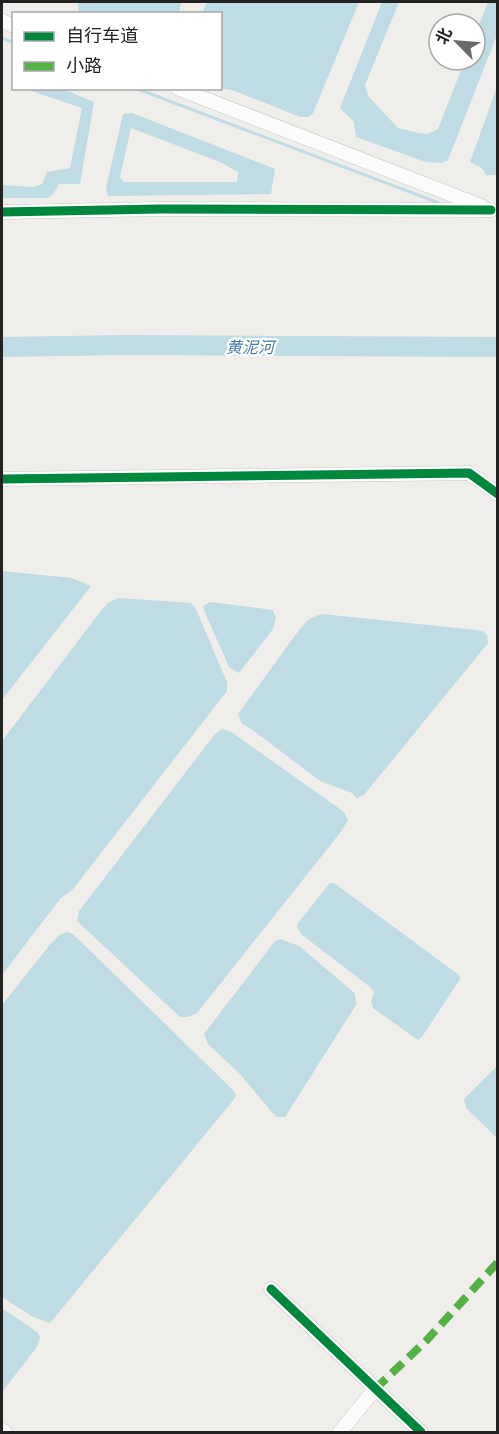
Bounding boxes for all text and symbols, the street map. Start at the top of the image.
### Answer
legend [12,12,222,90]
north arrow [427,12,487,72]
text: 自行车道 [66,25,138,47]
text: 北 [432,25,456,47]
text: 小路 [66,55,102,77]
water label: 黄泥河 [226,338,277,357]

